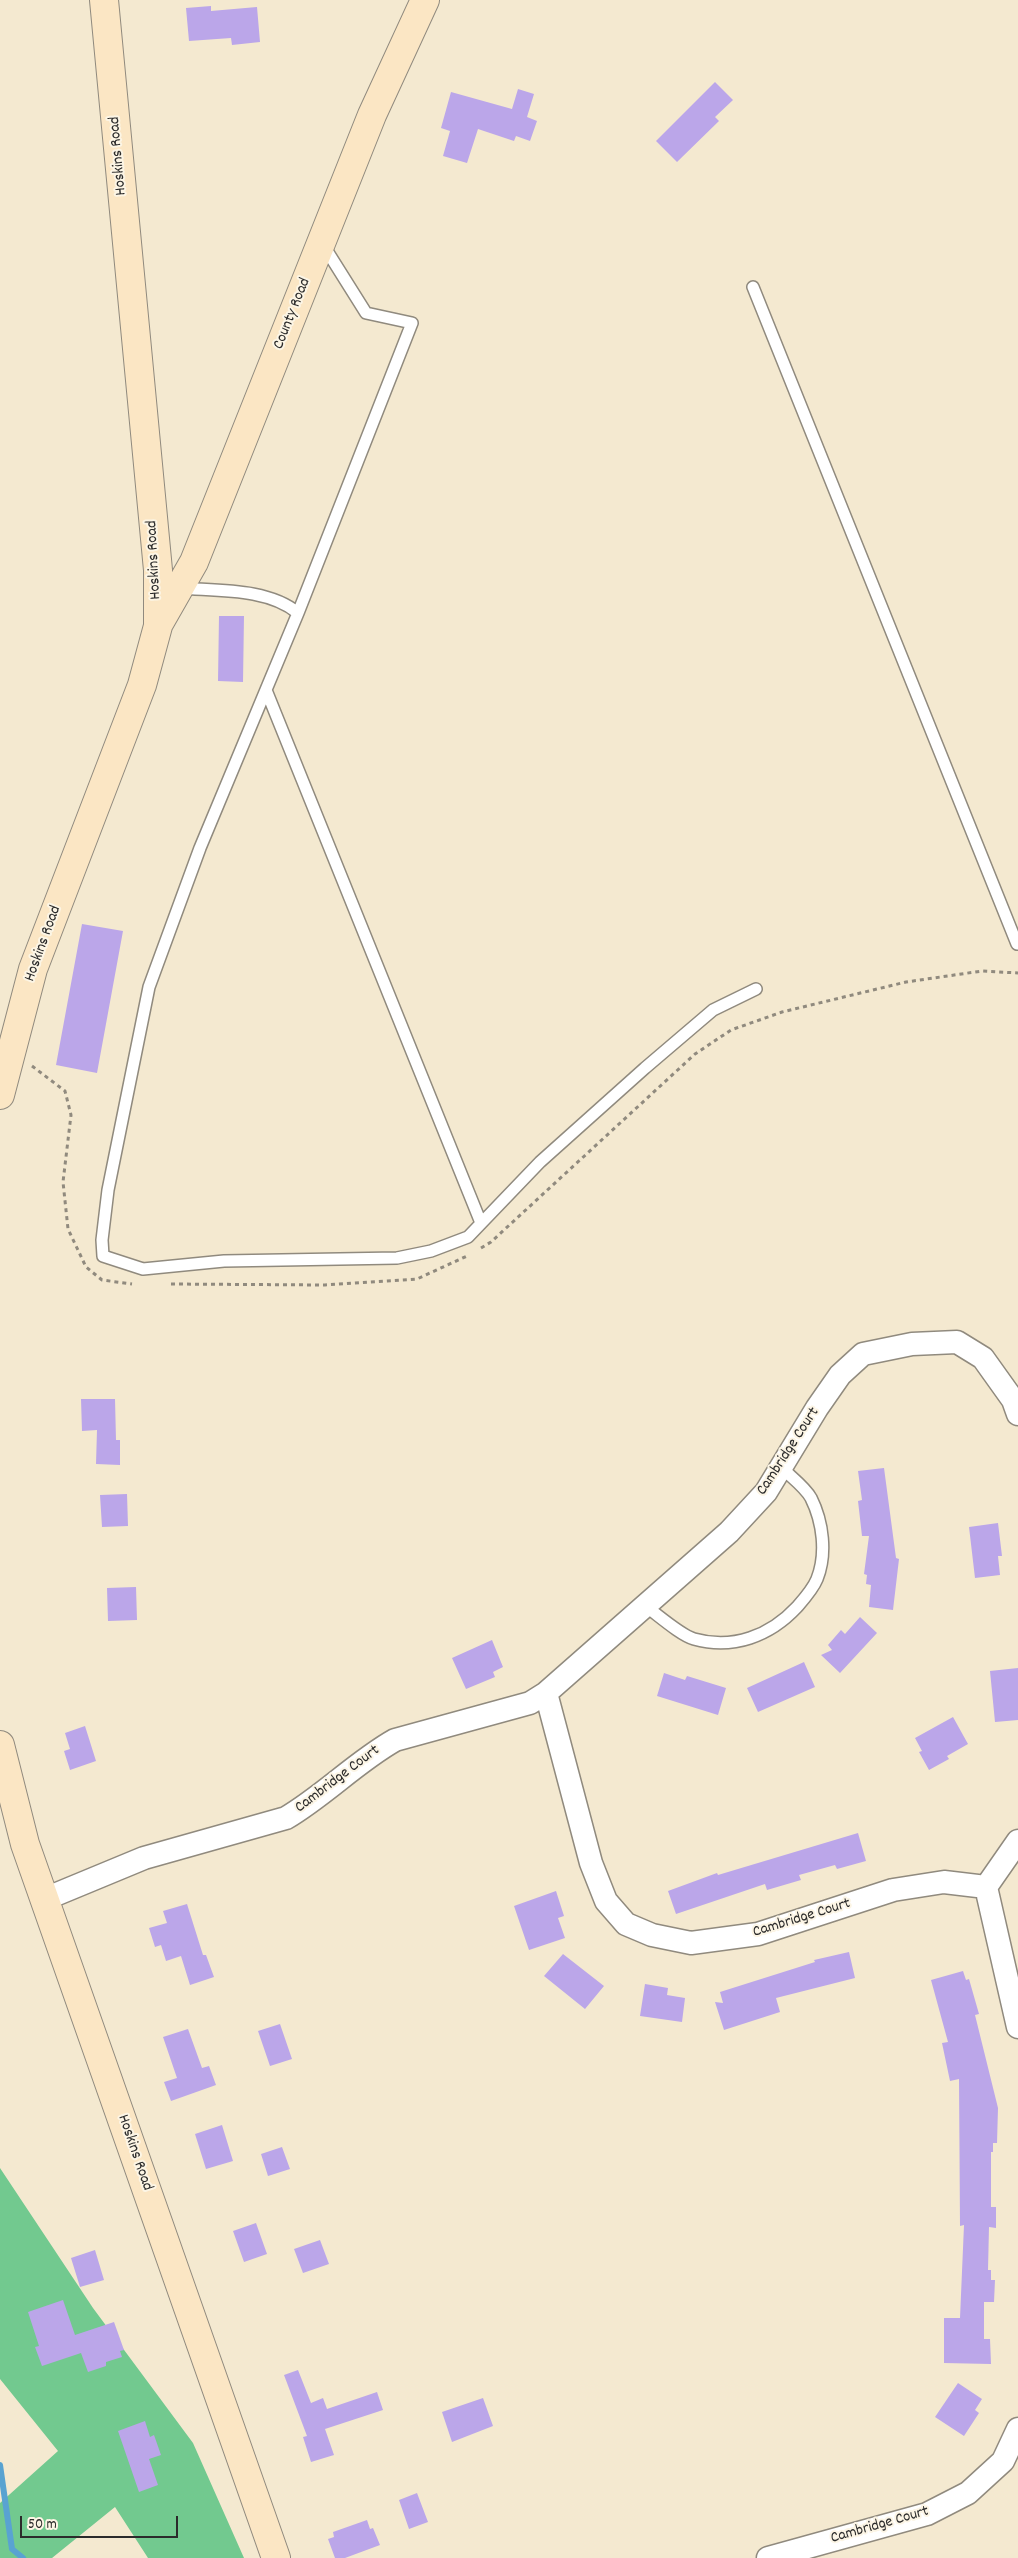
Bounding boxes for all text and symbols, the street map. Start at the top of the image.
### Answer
street label: Hoskins Road [106,116,132,196]
street label: County Road [270,276,316,352]
street label: Hoskins Road [143,520,167,600]
street label: Hoskins Road [21,903,67,985]
street label: Cambridge Court [753,1404,825,1500]
street label: Cambridge Court [292,1742,384,1818]
street label: Cambridge Court [751,1895,853,1943]
street label: Hoskins Road [112,2112,156,2194]
street label: Cambridge Court [829,2503,931,2549]
scale bar [22,2506,180,2538]
text: 50 m [28,2514,57,2536]

